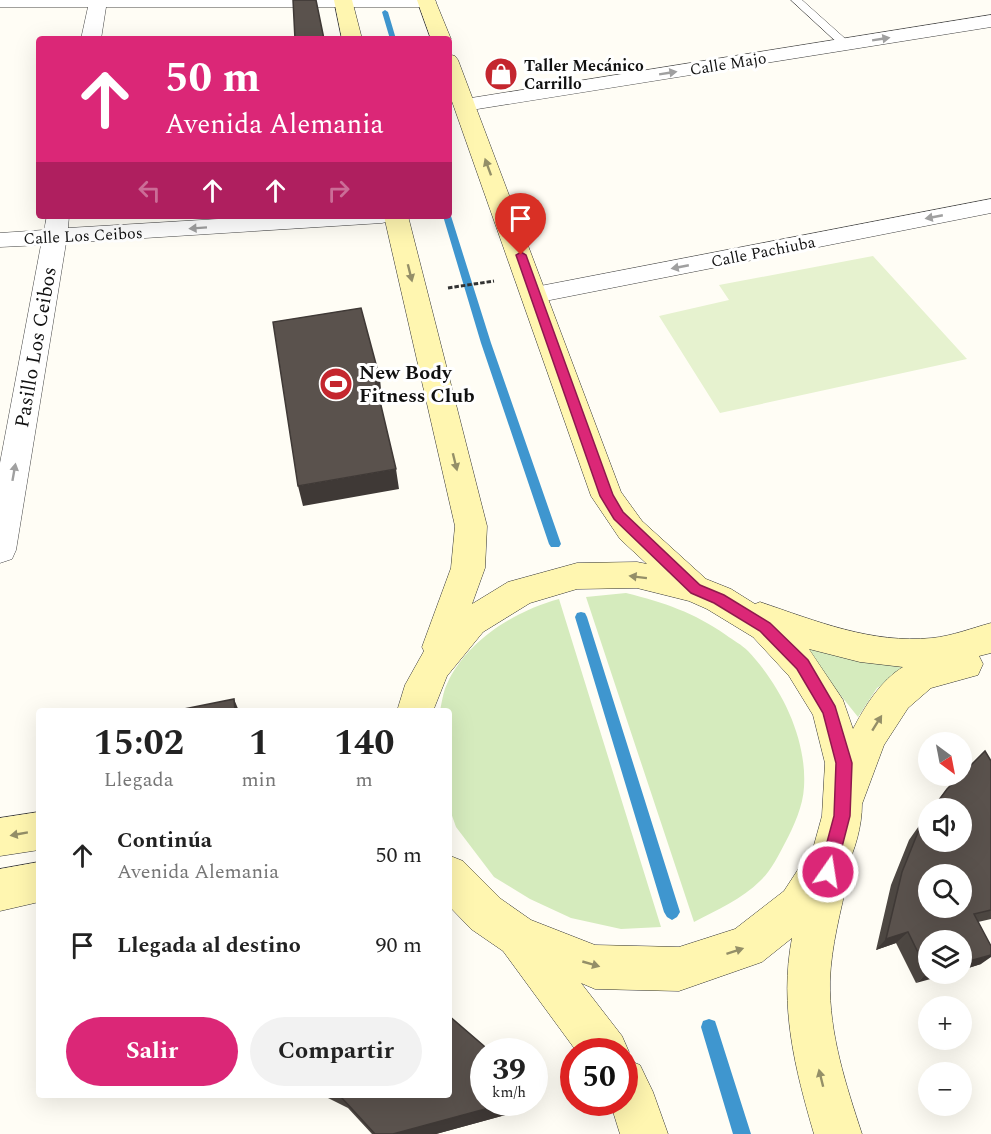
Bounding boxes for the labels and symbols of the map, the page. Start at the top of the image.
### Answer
one-way arrow [872,34,891,43]
street label: Calle Majo [688,46,768,82]
place label: Taller Mecánico Carrillo [524,54,644,96]
shop icon: Taller Mecánico Carrillo [483,56,519,92]
one-way arrow [658,68,677,77]
one-way arrow [483,158,493,176]
pin [495,193,546,255]
one-way arrow [924,213,943,222]
street label: Calle Los Ceibos [23,221,143,251]
one-way arrow [189,223,208,232]
street label: Calle Pachiuba [709,230,818,274]
one-way arrow [671,263,690,272]
street label: Pasillo Los Ceibos [7,264,65,430]
one-way arrow [405,264,415,282]
place label: New Body Fitness Club [359,358,475,411]
sports icon: New Body Fitness Club [318,366,354,402]
one-way arrow [451,453,461,472]
one-way arrow [9,462,18,481]
one-way arrow [629,572,648,581]
one-way arrow [872,715,883,731]
north arrow [918,732,972,786]
one-way arrow [10,830,29,839]
position arrow [796,840,860,904]
one-way arrow [726,945,744,955]
one-way arrow [582,960,600,969]
speed limit sign: 50 [560,1038,638,1116]
one-way arrow [816,1069,826,1087]

